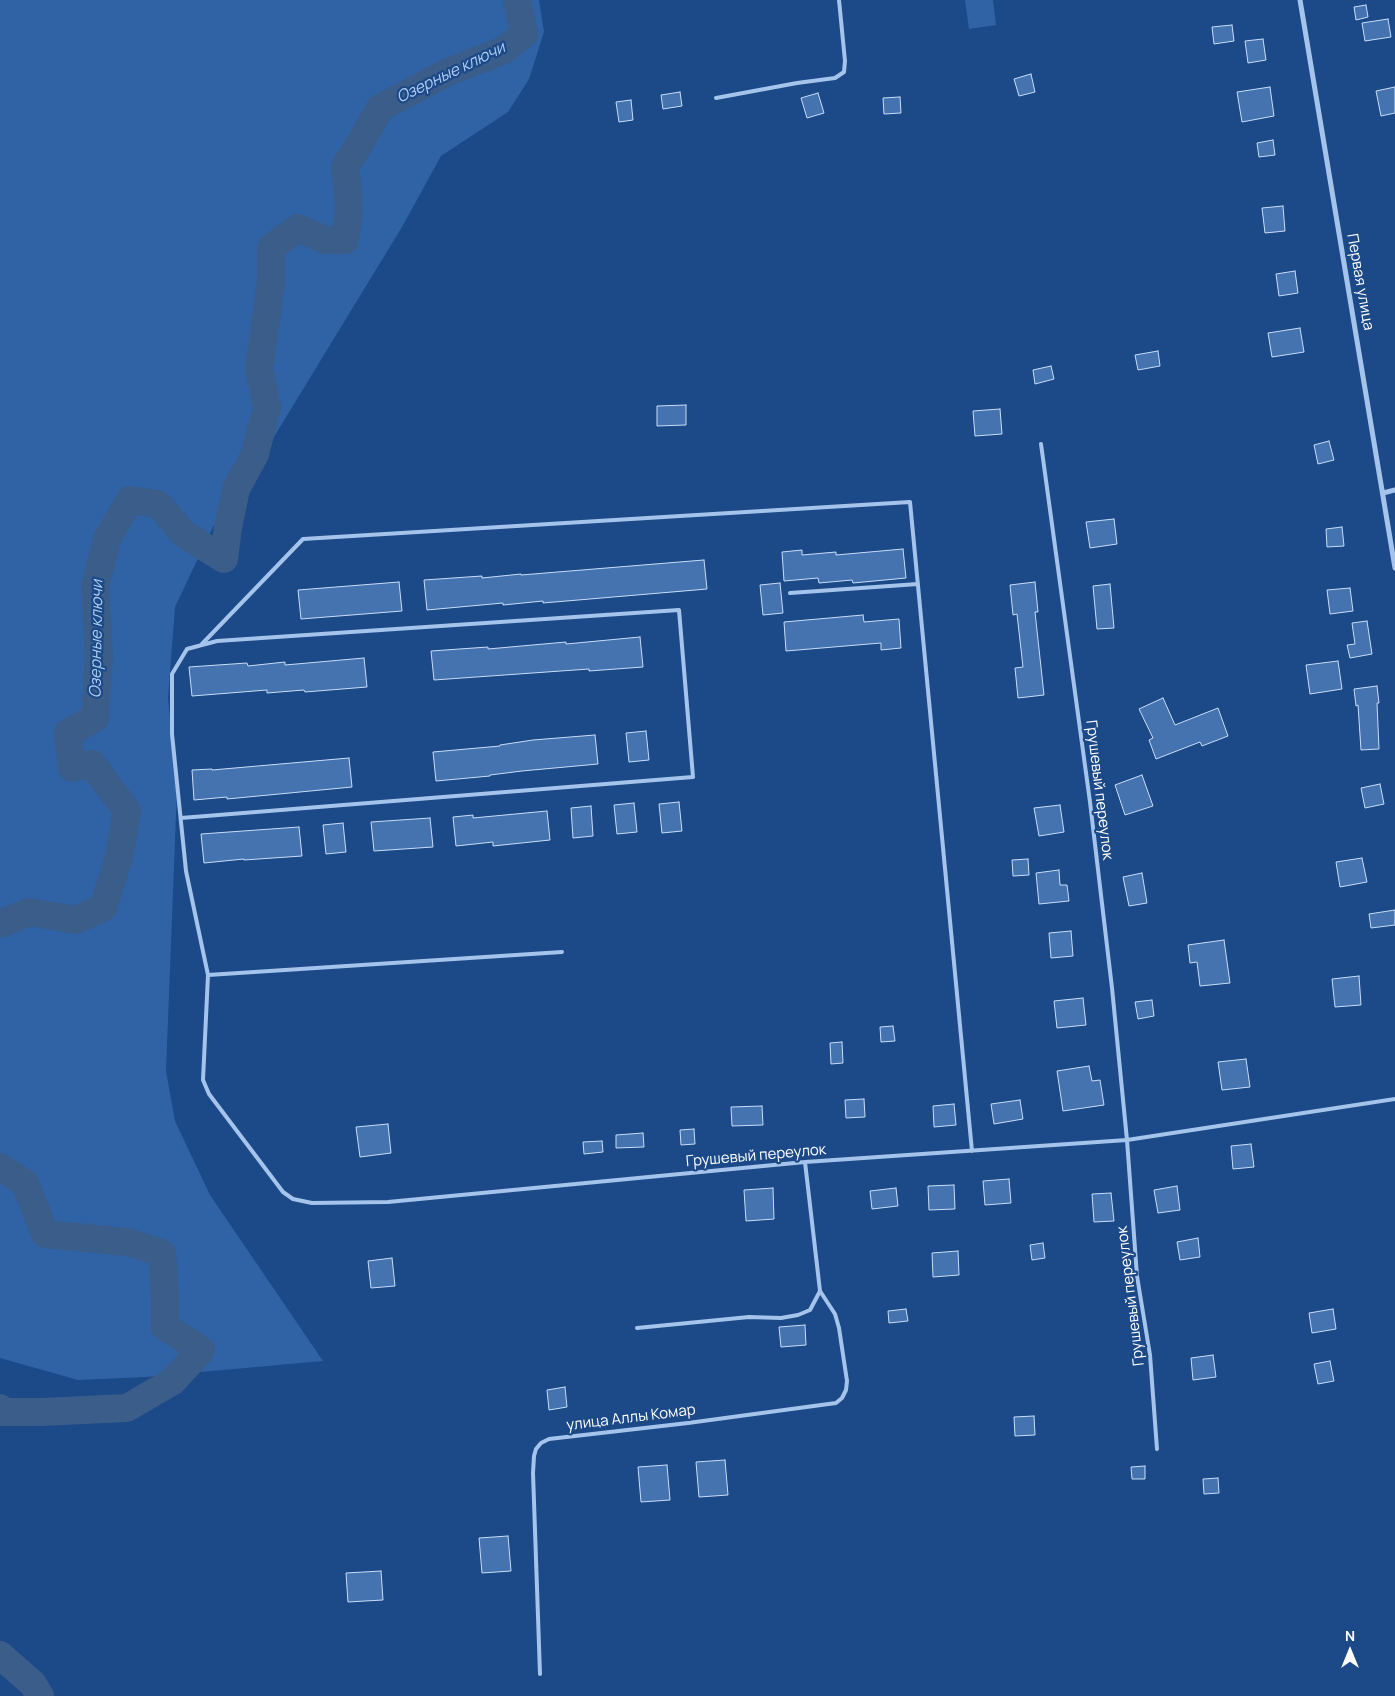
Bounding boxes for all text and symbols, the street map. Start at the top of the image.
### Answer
water label: Озерные ключи [394,38,508,108]
street label: Первая улица [1343,232,1377,332]
water label: Озерные ключи [86,580,108,698]
street label: Грушевый переулок [1081,719,1117,861]
street label: Грушевый переулок [685,1141,827,1171]
street label: Грушевый переулок [1113,1225,1149,1367]
street label: улица Аллы Комар [565,1401,697,1435]
north arrow [1325,1626,1375,1676]
text: N [1345,1626,1355,1645]

